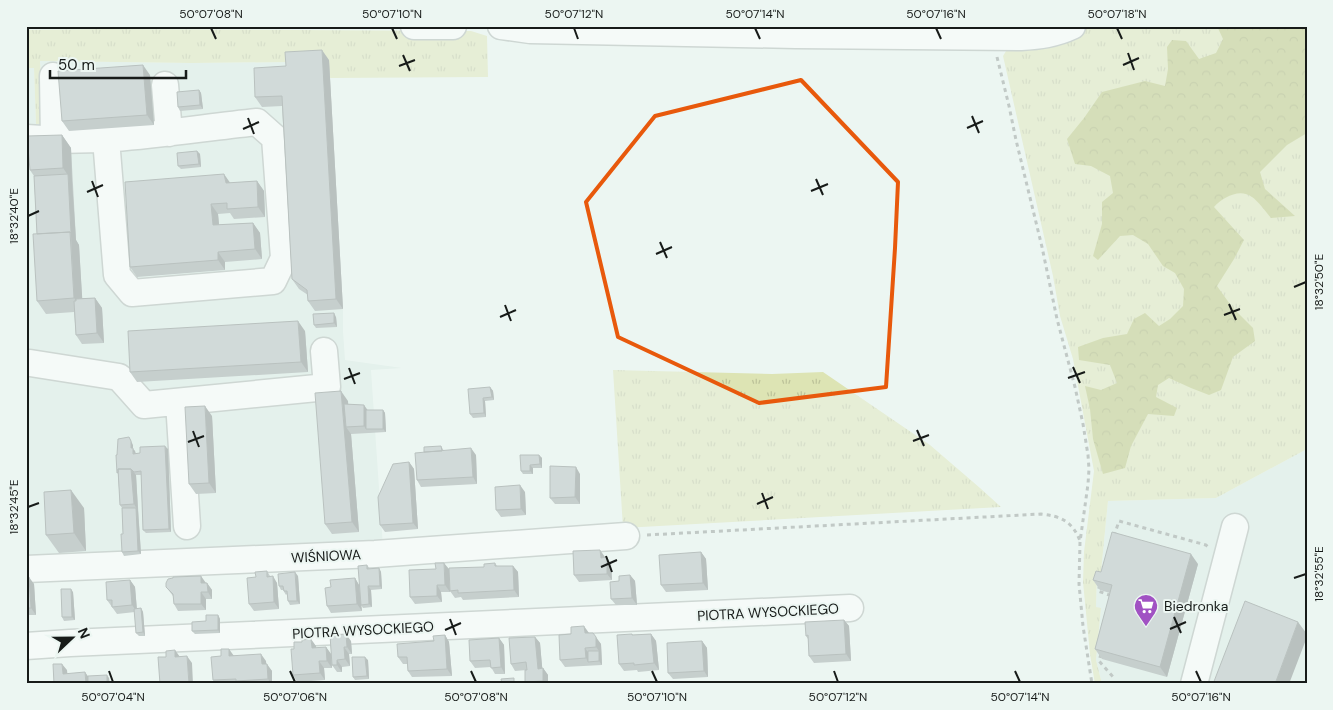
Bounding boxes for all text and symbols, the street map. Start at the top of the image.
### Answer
text: 50°07'08"N [179,6,243,22]
text: 50°07'10"N [362,6,422,22]
text: 50°07'12"N [545,6,603,22]
text: 50°07'14"N [725,6,785,22]
text: 50°07'16"N [906,6,966,22]
text: 50°07'18"N [1087,6,1147,22]
scale bar [50,48,186,80]
text: 50 m [58,55,95,75]
text: 18°32'40"E [6,188,22,244]
text: 18°32'50"E [1311,254,1327,310]
text: 18°32'45"E [6,479,22,535]
street label: WIŚNIOWA [290,545,362,567]
text: 18°32'55"E [1311,546,1327,602]
supermarket icon: Biedronka [1133,593,1159,627]
place label: Biedronka [1164,597,1228,615]
street label: PIOTRA WYSOCKIEGO [697,599,839,625]
north arrow [48,612,98,662]
street label: PIOTRA WYSOCKIEGO [292,617,434,643]
text: N [74,625,94,641]
text: 50°07'04"N [81,689,145,705]
text: 50°07'06"N [263,689,327,705]
text: 50°07'08"N [444,689,508,705]
text: 50°07'10"N [627,689,687,705]
text: 50°07'12"N [809,689,867,705]
text: 50°07'14"N [990,689,1050,705]
text: 50°07'16"N [1171,689,1231,705]

